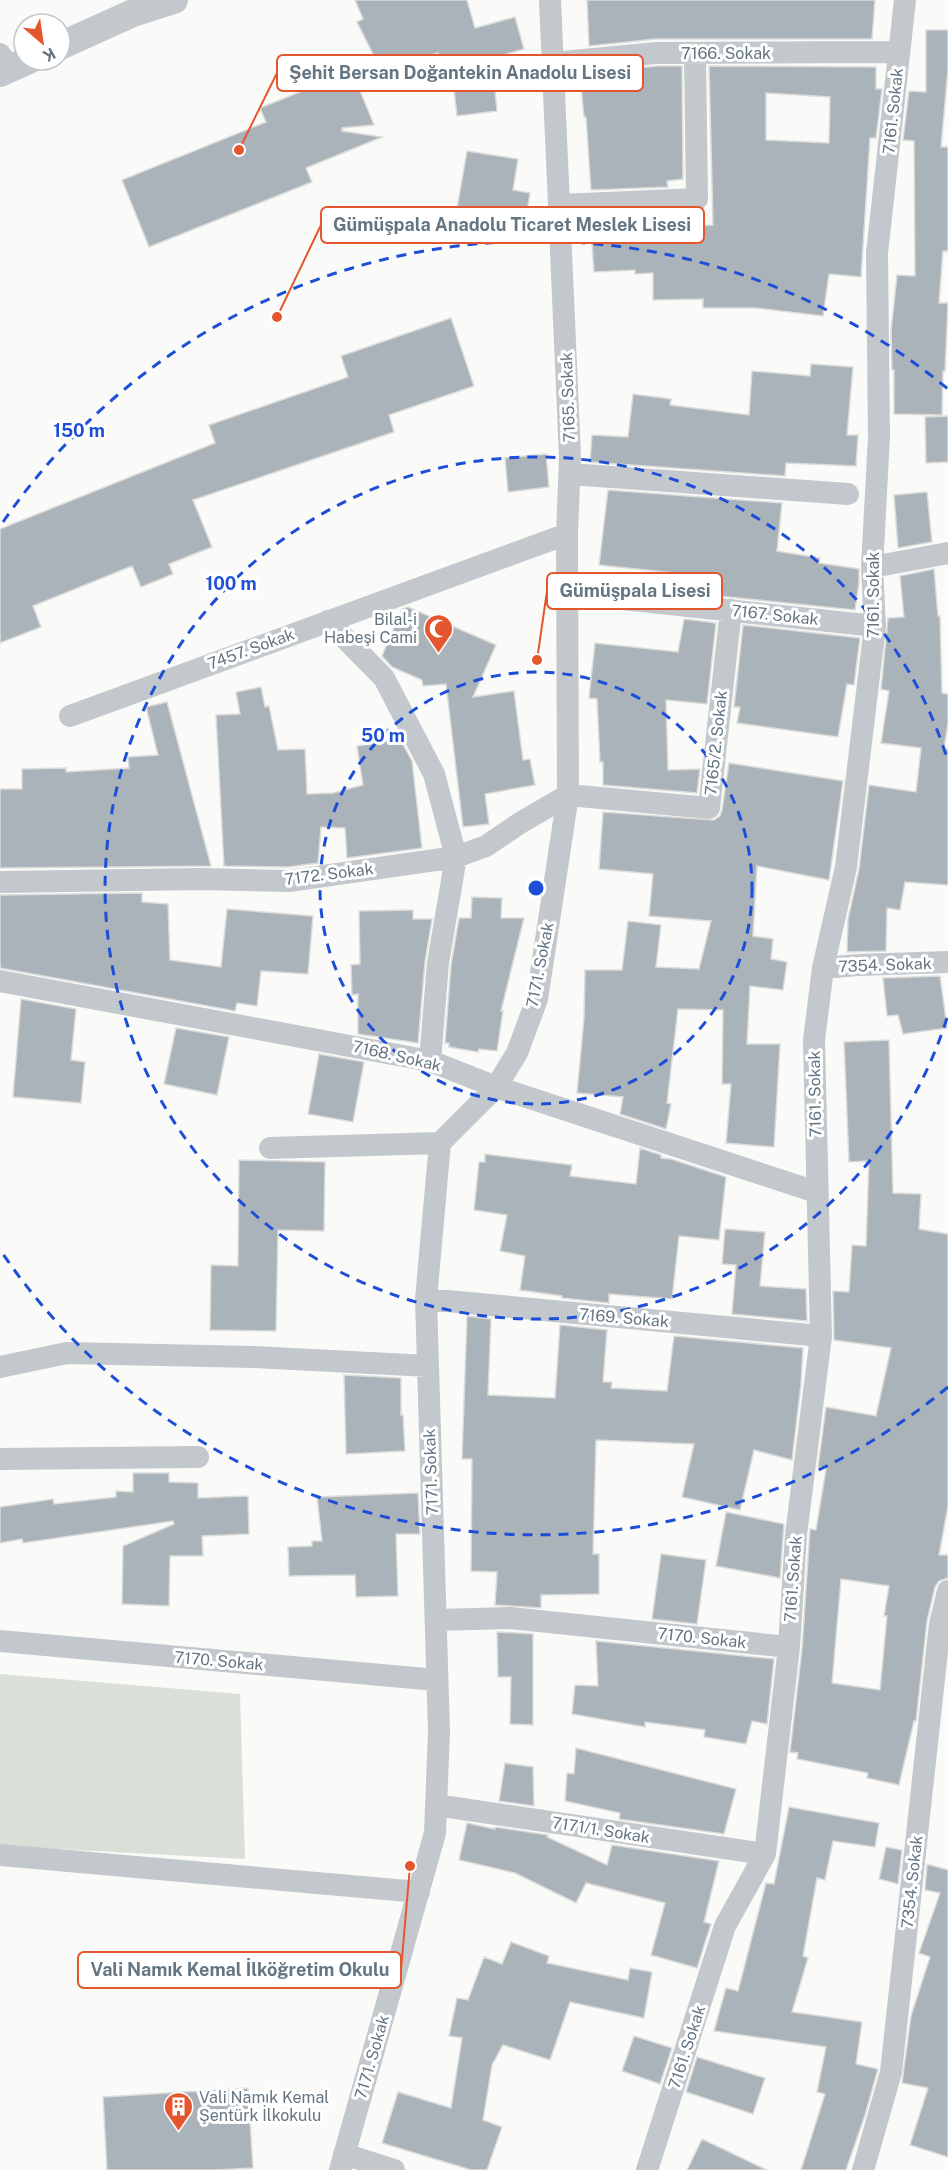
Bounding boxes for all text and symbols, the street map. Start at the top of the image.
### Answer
north arrow [12,12,72,72]
text: K [39,44,59,66]
street label: 7166. Sokak [681,44,771,63]
callout: Şehit Bersan Doğantekin Anadolu Lisesi [277,55,643,91]
text: Şehit Bersan Doğantekin Anadolu Lisesi [289,62,631,83]
street label: 7161. Sokak [879,67,907,155]
callout: Gümüşpala Anadolu Ticaret Meslek Lisesi [321,207,704,243]
text: Gümüşpala Anadolu Ticaret Meslek Lisesi [333,214,691,235]
street label: 7165. Sokak [557,351,579,443]
text: 150 m [53,420,105,441]
street label: 7161. Sokak [864,552,883,638]
text: 100 m [205,573,257,594]
callout: Gümüşpala Lisesi [547,573,722,609]
text: Gümüşpala Lisesi [559,580,711,601]
street label: 7167. Sokak [730,601,820,629]
place label: Bilal-i Habeşi Cami [324,610,417,647]
mosque icon: Bilal-i Habeşi Cami [422,612,454,654]
street label: 7457. Sokak [205,625,297,673]
street label: 7165/2. Sokak [701,690,731,796]
text: 50 m [361,725,405,746]
street label: 7172. Sokak [283,859,375,889]
centre of rings [526,878,546,898]
street label: 7171. Sokak [522,921,558,1009]
street label: 7354. Sokak [838,954,932,976]
street label: 7168. Sokak [351,1037,443,1075]
street label: 7161. Sokak [805,1050,825,1137]
street label: 7169. Sokak [578,1305,670,1331]
street label: 7171. Sokak [420,1428,442,1516]
street label: 7161. Sokak [781,1535,806,1623]
street label: 7170. Sokak [657,1624,747,1652]
street label: 7170. Sokak [174,1648,264,1674]
street label: 7171/1. Sokak [551,1813,651,1847]
street label: 7354. Sokak [898,1835,926,1929]
callout: Vali Namık Kemal İlköğretim Okulu [78,1952,401,1988]
text: Vali Namık Kemal İlköğretim Okulu [90,1958,390,1980]
street label: 7161. Sokak [665,2003,709,2091]
street label: 7171. Sokak [351,2013,393,2101]
place label: Vali Namık Kemal Şentürk İlkokulu [199,2088,329,2125]
building icon: Vali Namık Kemal Şentürk İlkokulu [162,2090,194,2132]

